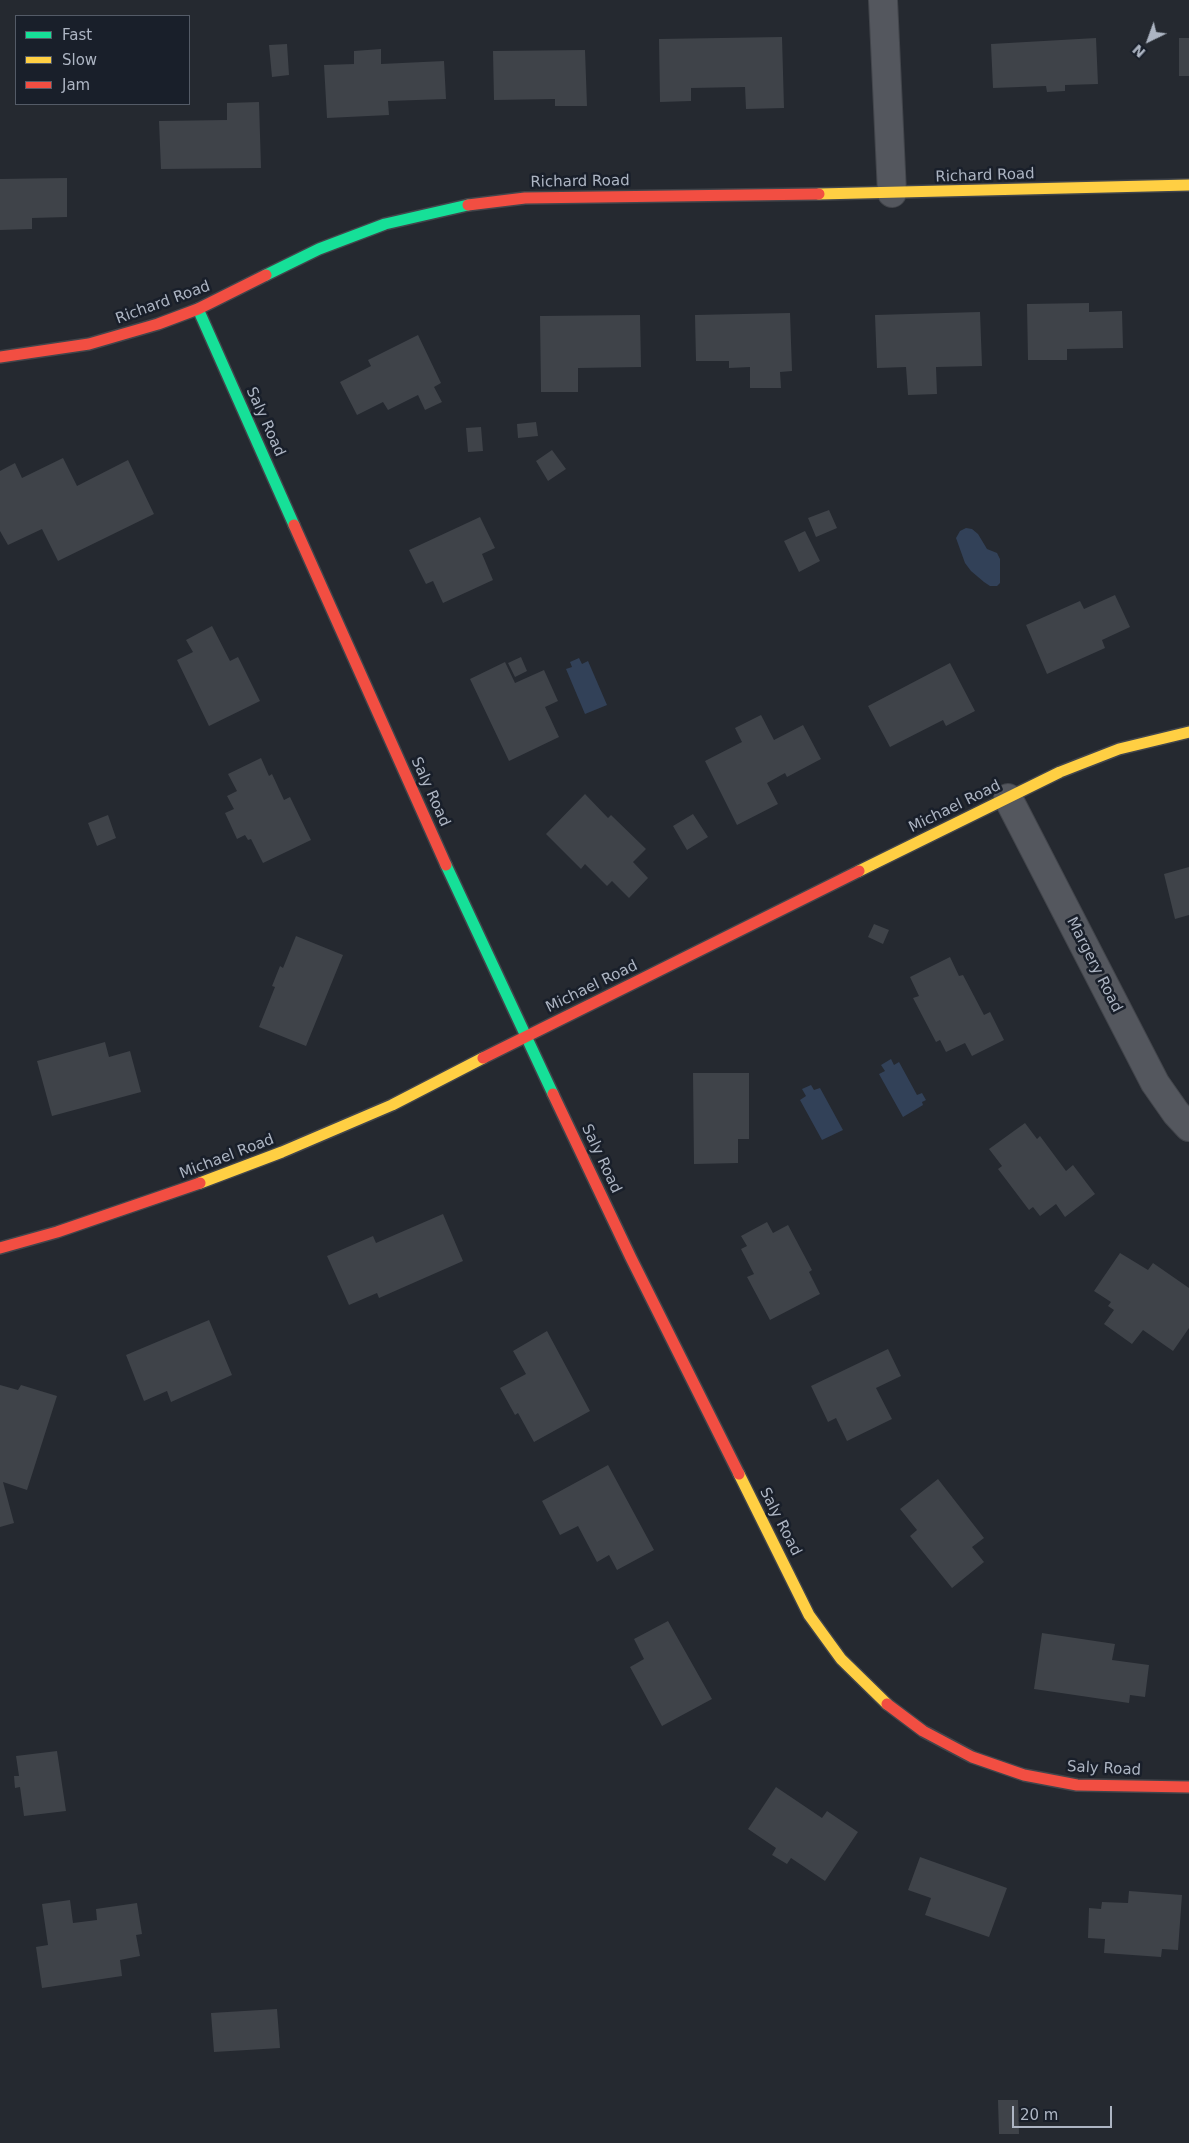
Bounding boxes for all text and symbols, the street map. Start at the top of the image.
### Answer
legend [15,15,190,105]
north arrow [1124,15,1174,65]
text: Fast [62,26,92,44]
text: N [1129,41,1149,61]
text: Slow [62,51,97,69]
text: Jam [62,76,90,94]
street label: Richard Road [935,165,1035,187]
street label: Richard Road [530,172,630,192]
street label: Richard Road [113,278,213,328]
street label: Saly Road [242,384,288,460]
street label: Saly Road [407,754,453,830]
street label: Michael Road [906,777,1004,837]
street label: Margery Road [1062,914,1126,1016]
street label: Michael Road [543,957,641,1017]
street label: Saly Road [577,1122,625,1196]
street label: Michael Road [177,1131,277,1183]
street label: Saly Road [755,1485,805,1559]
street label: Saly Road [1066,1758,1142,1780]
scale bar [1014,2096,1114,2128]
text: 20 m [1020,2106,1058,2124]

